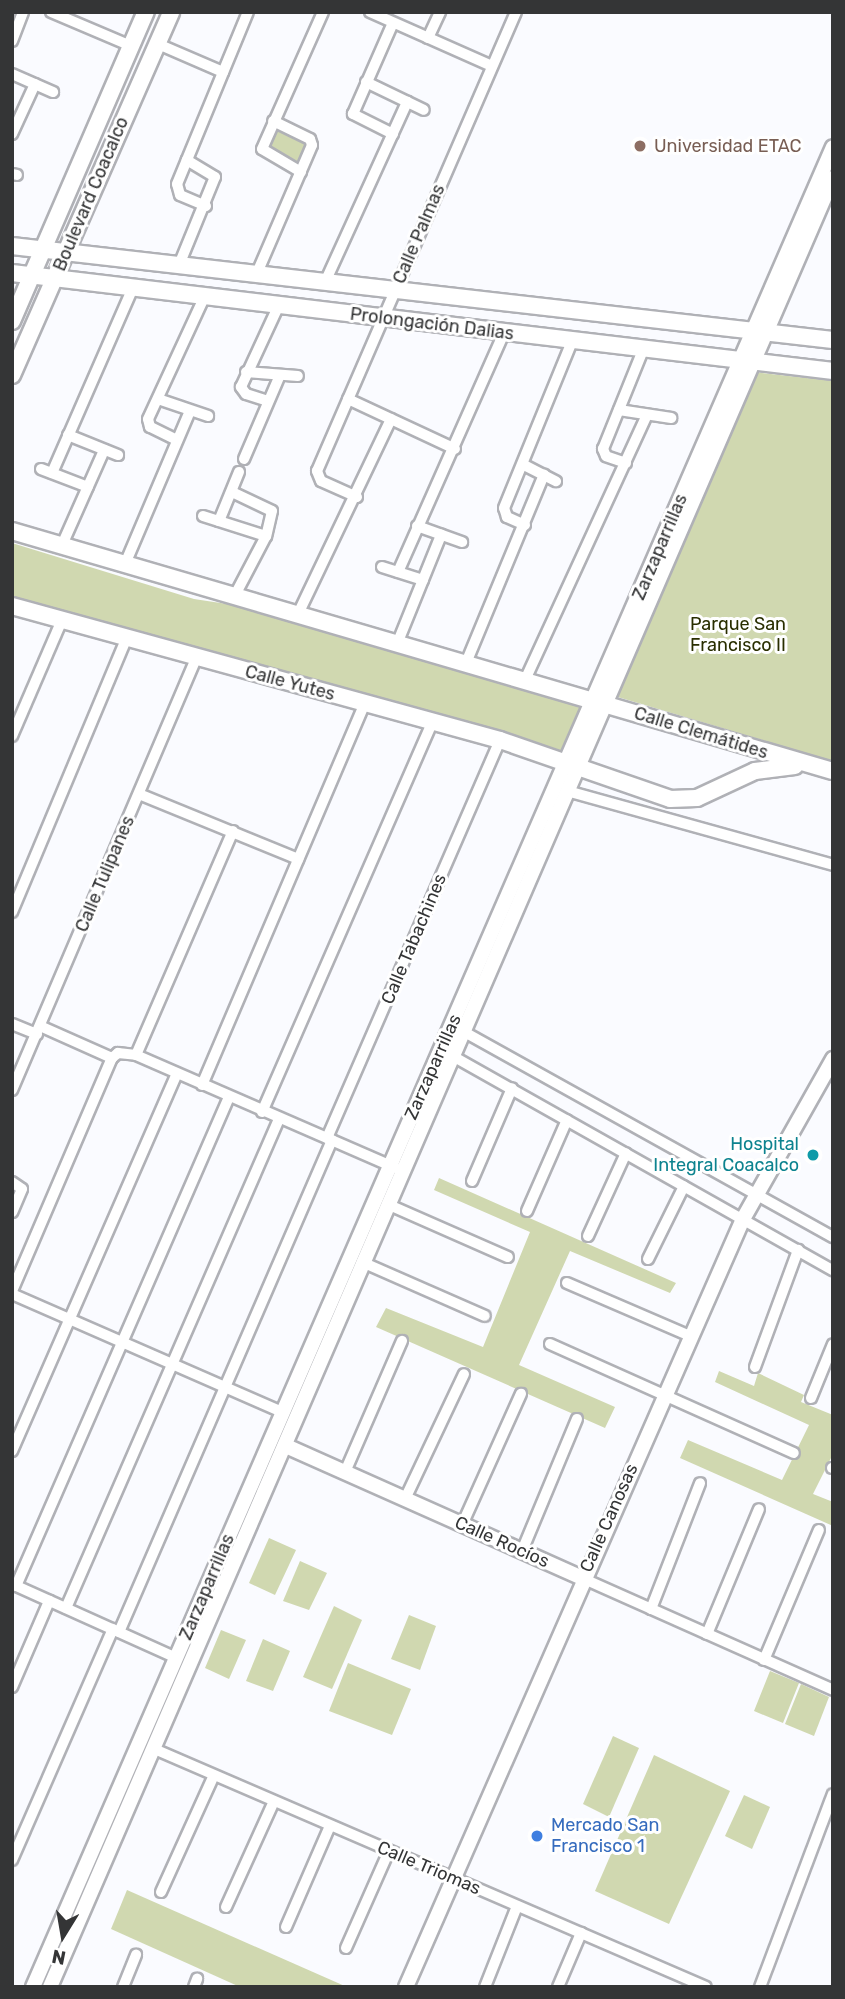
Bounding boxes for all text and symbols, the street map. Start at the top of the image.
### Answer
street label: Boulevard Coacalco [49,114,133,274]
place label: Universidad ETAC [654,135,802,157]
marker: Universidad ETAC [632,138,648,154]
street label: Calle Palmas [388,181,450,287]
street label: Prolongación Dalias [349,303,515,345]
street label: Zarzaparrillas [628,491,692,603]
park label: Parque San Francisco II [690,614,786,656]
street label: Calle Yutes [242,661,338,705]
street label: Calle Clemátides [631,702,771,764]
street label: Calle Tulipanes [71,812,139,936]
street label: Calle Tabachines [377,870,451,1008]
street label: Zarzaparrillas [400,1011,466,1123]
place label: Hospital Integral Coacalco [653,1134,799,1176]
marker: Hospital Integral Coacalco [805,1147,821,1163]
street label: Calle Canosas [575,1460,643,1576]
street label: Calle Rocíos [451,1512,553,1572]
street label: Zarzaparrillas [175,1531,239,1643]
place label: Mercado San Francisco 1 [551,1815,659,1857]
marker: Mercado San Francisco 1 [529,1828,545,1844]
street label: Calle Triomas [374,1836,484,1900]
north arrow [28,1901,98,1971]
text: N [50,1945,68,1970]

